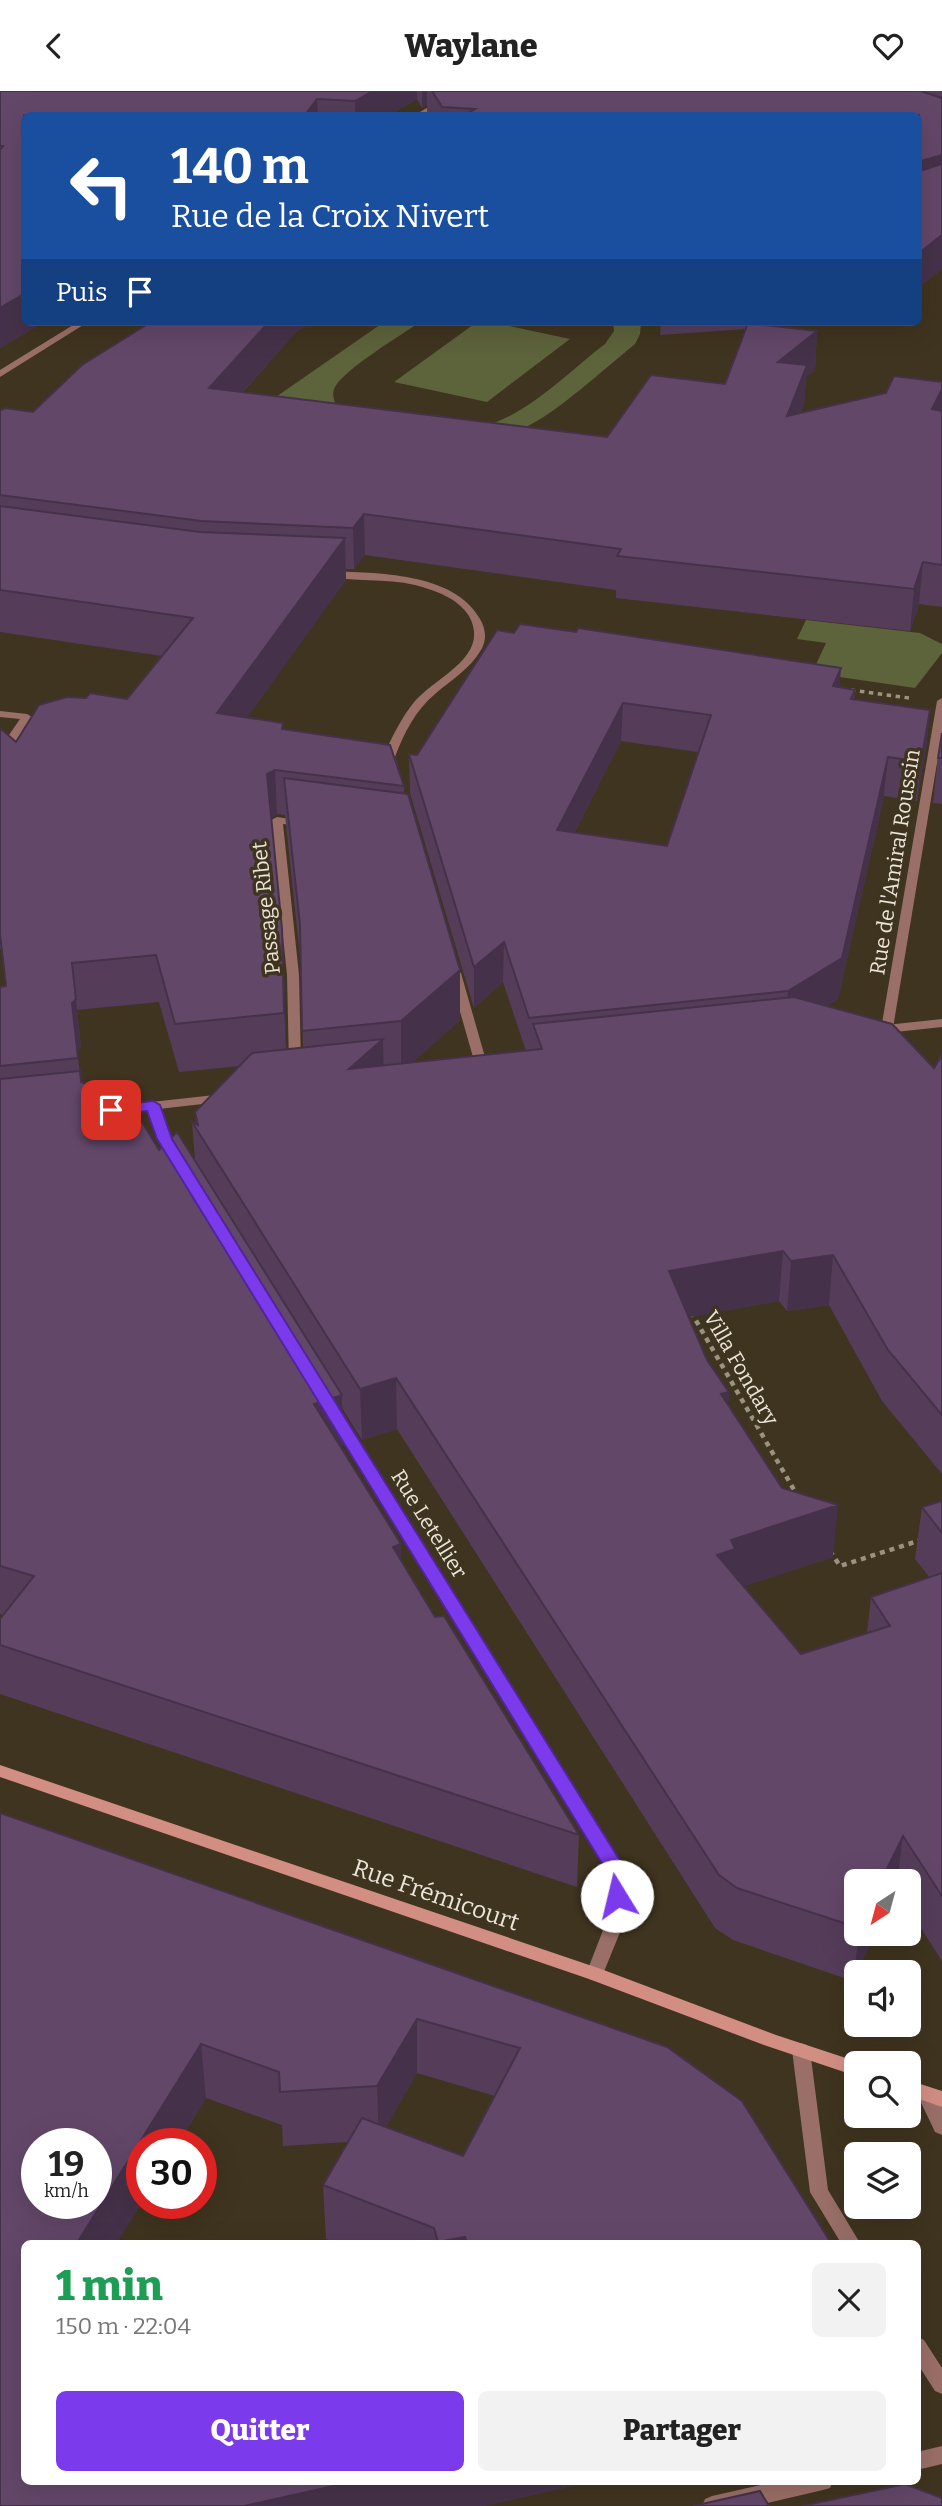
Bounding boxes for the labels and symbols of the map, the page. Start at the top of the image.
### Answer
street label: Rue de l'Amiral Roussin [864,747,926,977]
street label: Passage Ribet [246,840,286,976]
pin [81,1080,141,1140]
street label: Villa Fondary [698,1306,785,1431]
street label: Rue Letellier [385,1465,473,1583]
street label: Rue Frémicourt [349,1853,523,1937]
position arrow [580,1859,654,1933]
north arrow [844,1869,920,1946]
speed limit sign: 30 [126,2128,217,2219]

